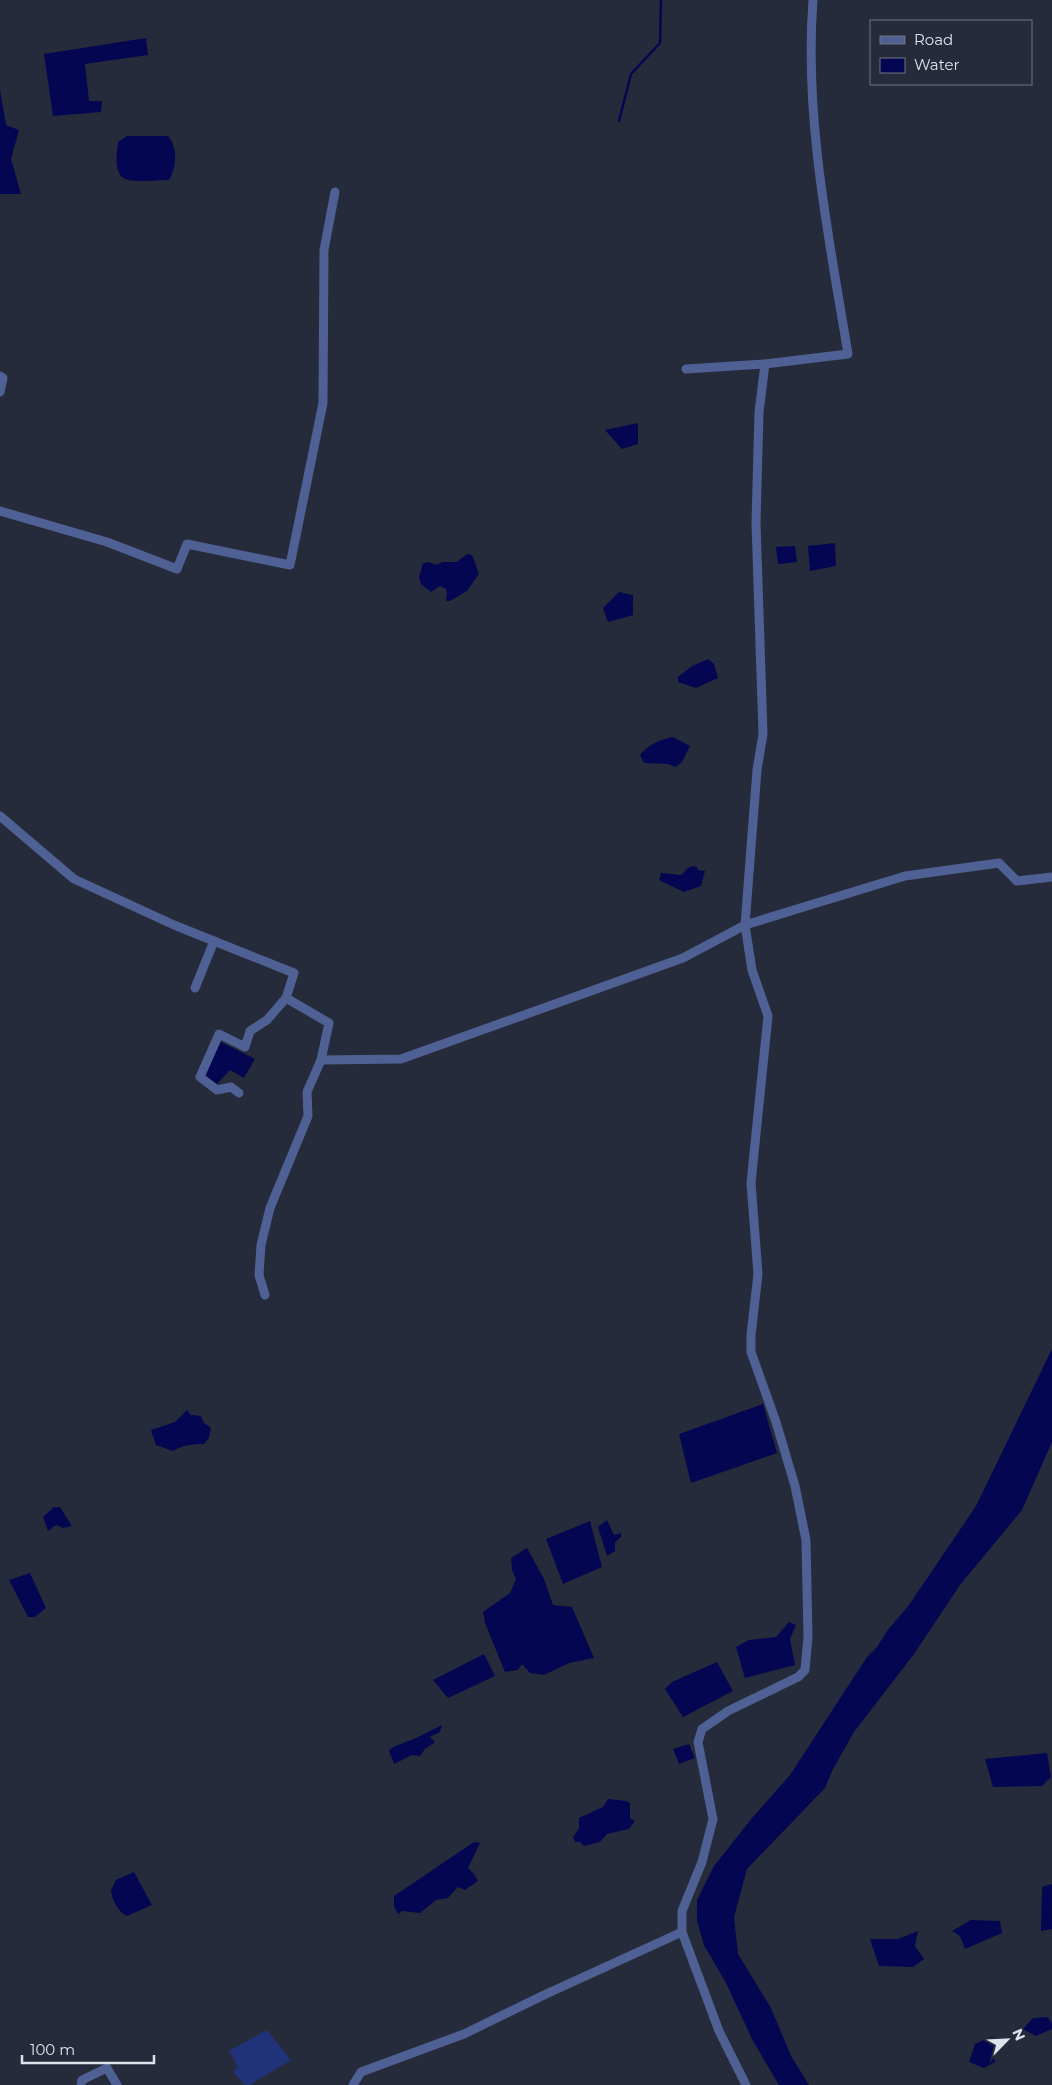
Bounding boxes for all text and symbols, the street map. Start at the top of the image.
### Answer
legend [870,20,1032,85]
text: Road [914,30,953,49]
text: Water [914,55,960,74]
north arrow [982,2015,1032,2065]
text: N [1008,2026,1029,2044]
scale bar [22,2032,155,2064]
text: 100 m [30,2040,75,2059]

